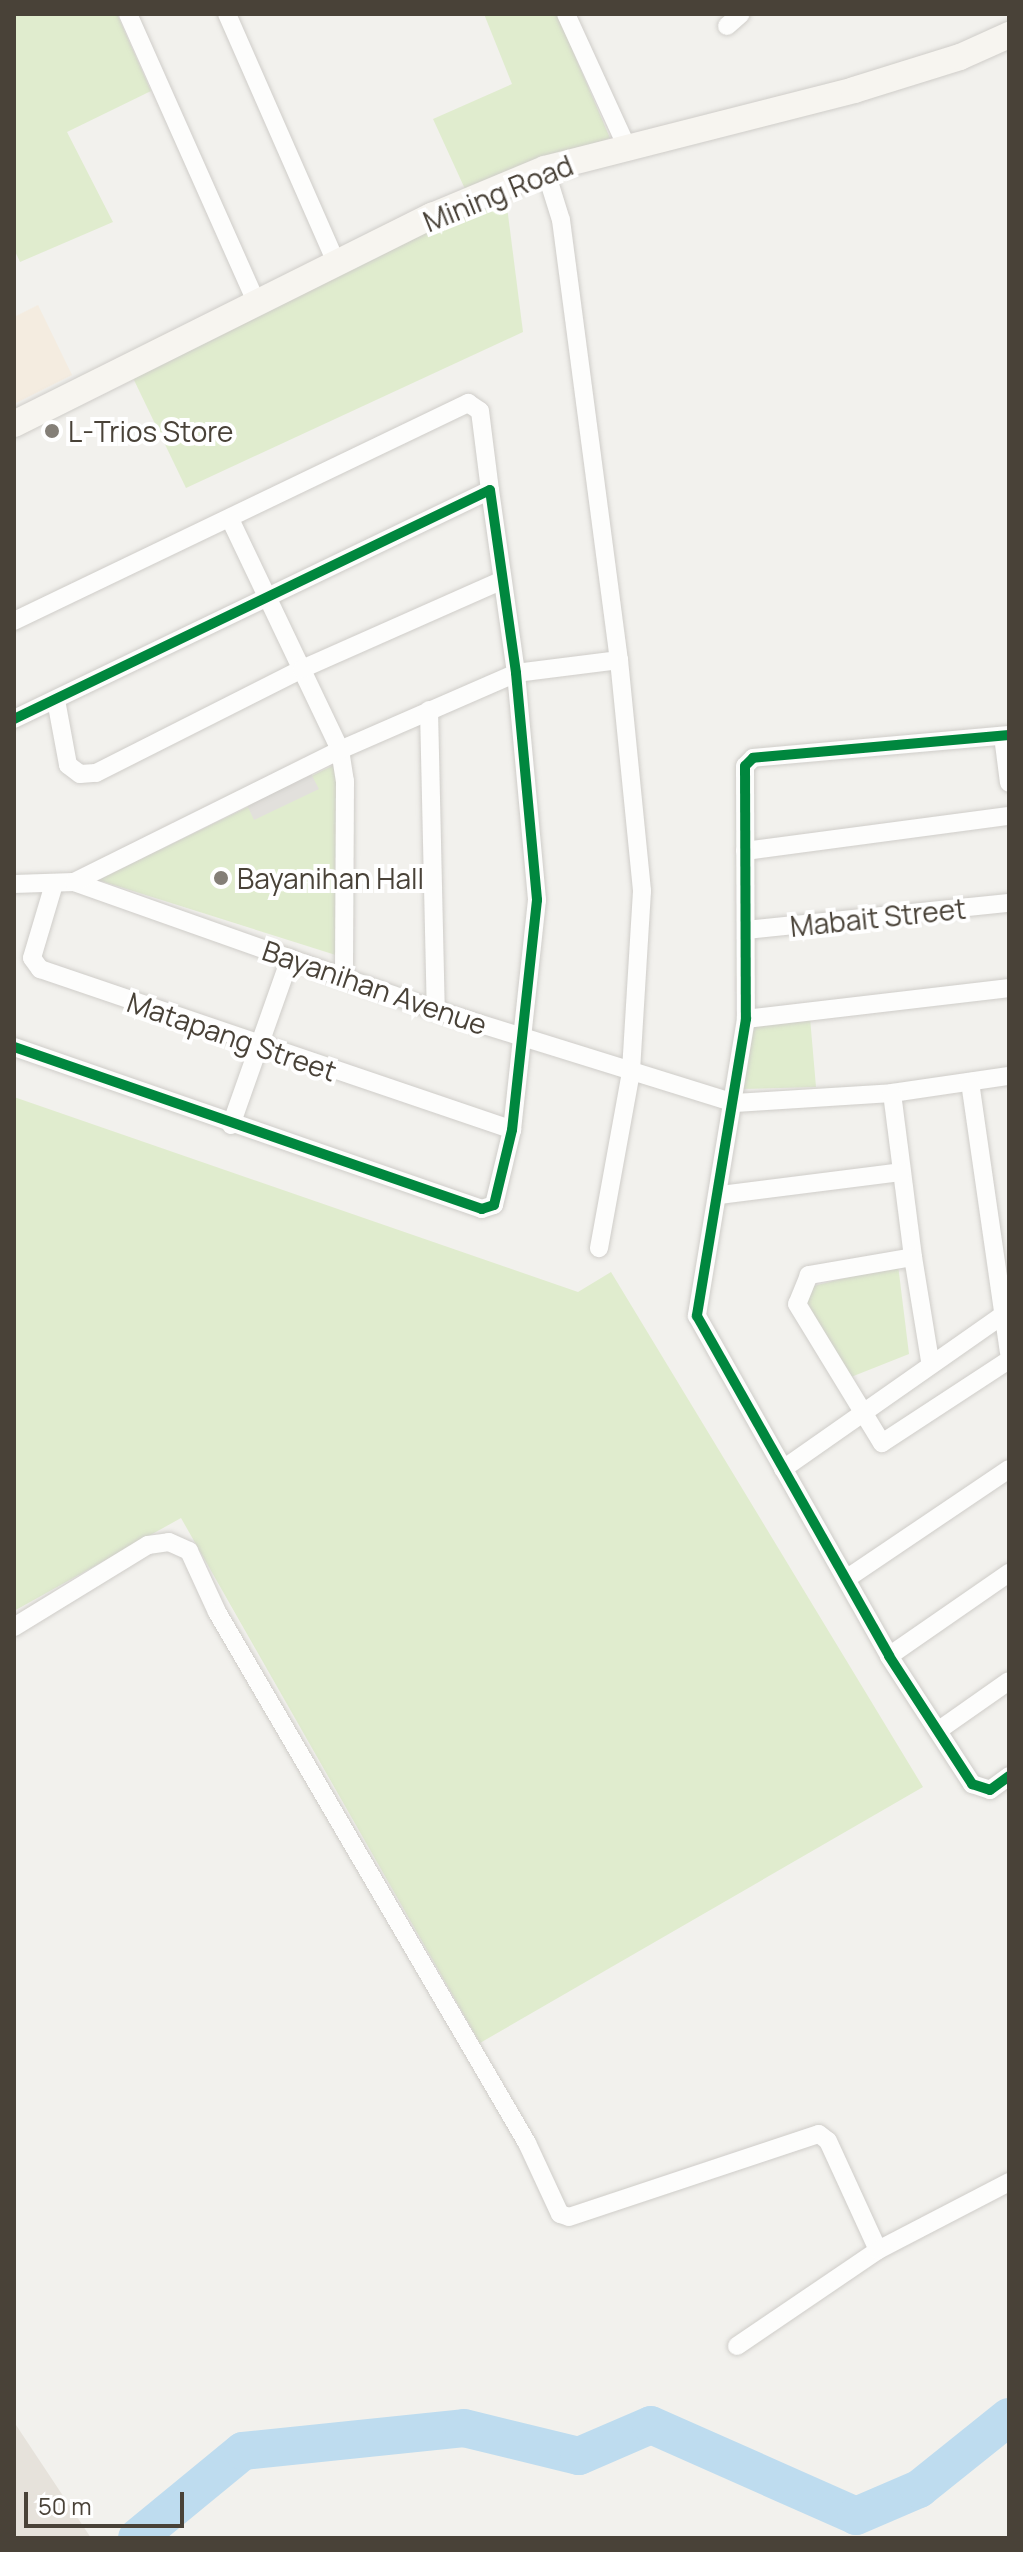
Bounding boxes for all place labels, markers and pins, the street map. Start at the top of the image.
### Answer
place label: L-Trios Store [68,414,233,448]
marker: L-Trios Store [43,422,61,440]
place label: Bayanihan Hall [237,861,424,895]
marker: Bayanihan Hall [212,869,230,887]

